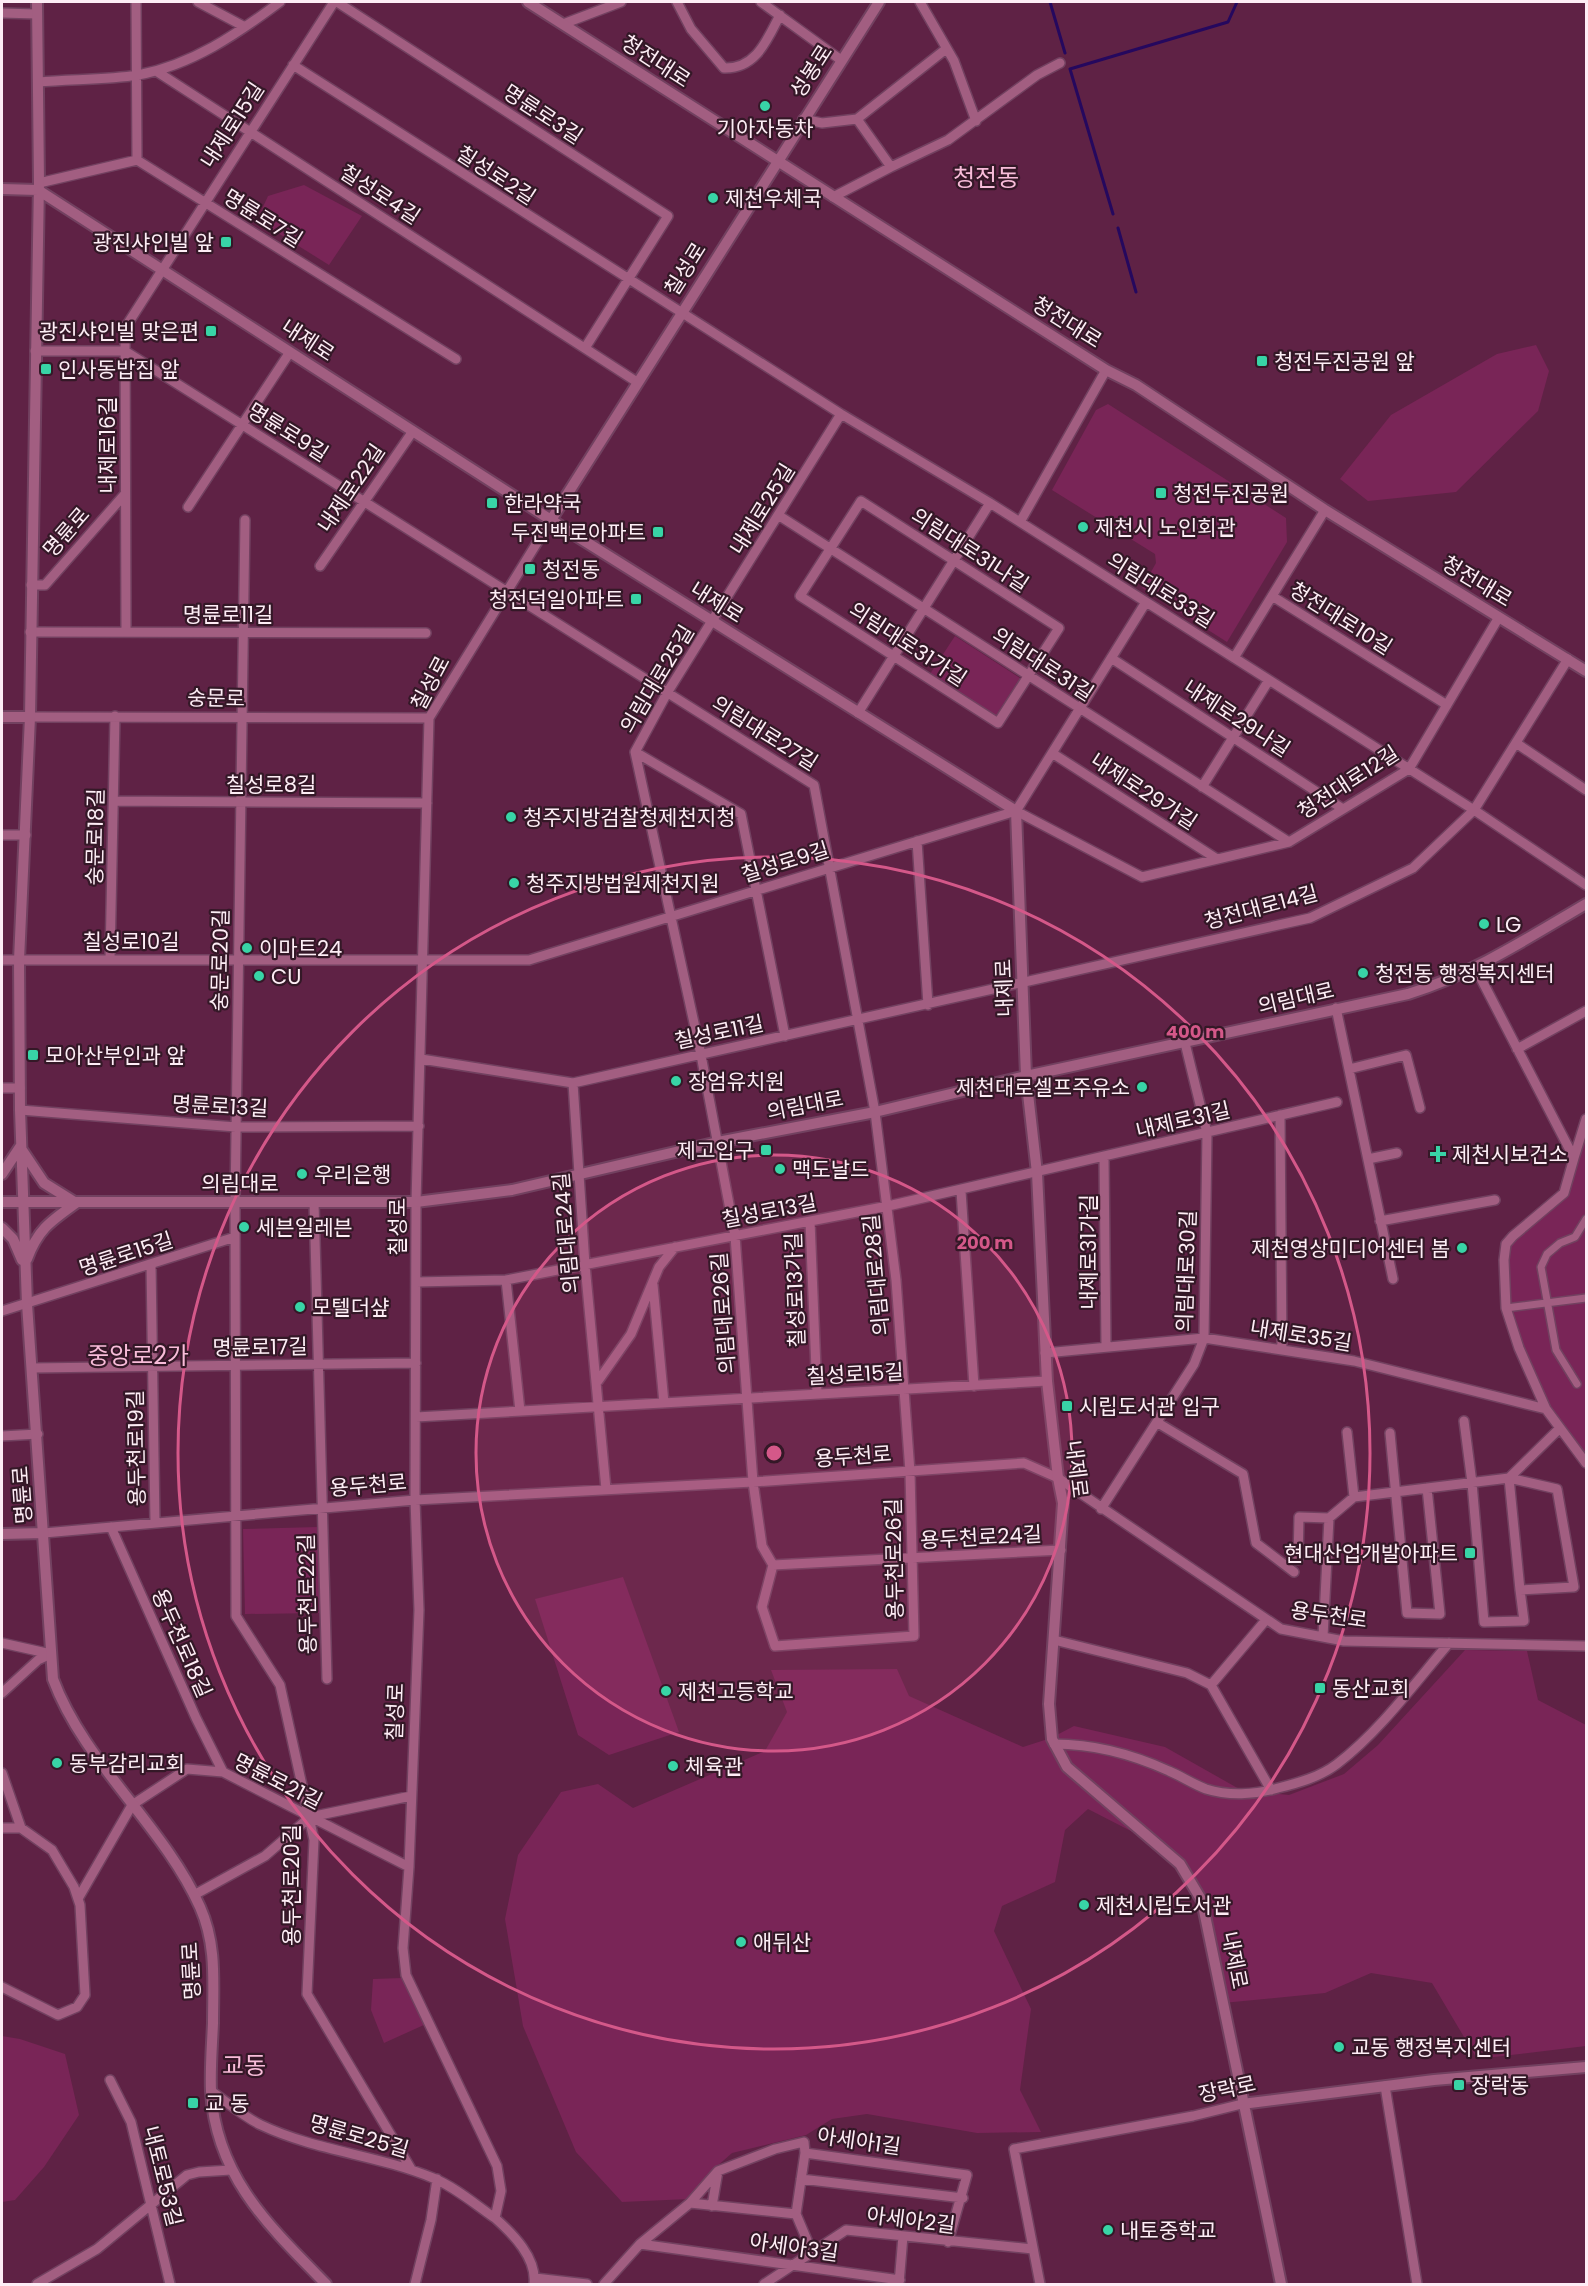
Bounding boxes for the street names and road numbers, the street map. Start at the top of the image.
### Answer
street label: 청전대로 [616,28,696,94]
street label: 성봉로 [783,39,839,103]
street label: 내제로15길 [193,76,271,174]
street label: 명륜로3길 [498,77,588,151]
street label: 칠성로2길 [451,139,541,211]
street label: 칠성로4길 [334,157,426,231]
street label: 명륜로7길 [218,182,308,254]
street label: 칠성로 [657,237,713,301]
street label: 청전대로 [1027,289,1107,355]
street label: 내제로 [276,312,340,368]
street label: 내제로16길 [93,396,122,494]
street label: 명륜로9길 [242,396,334,468]
street label: 내제로22길 [311,438,391,538]
street label: 내제로25길 [723,458,801,560]
street label: 명륜로 [36,501,96,563]
street label: 의림대로31나길 [905,501,1035,599]
street label: 의림대로33길 [1102,546,1220,634]
street label: 청전대로 [1436,549,1518,613]
street label: 내제로 [685,574,749,630]
street label: 청전대로10길 [1284,575,1398,661]
street label: 의림대로31가길 [843,595,973,693]
street label: 명륜로11길 [183,600,273,629]
street label: 의림대로25길 [613,619,701,739]
street label: 의림대로31길 [987,620,1099,708]
street label: 칠성로 [404,651,456,715]
street label: 내제로29나길 [1178,673,1296,763]
street label: 숭문로 [187,683,245,713]
street label: 의림대로27길 [706,689,824,777]
street label: 청전대로12길 [1292,738,1404,826]
street label: 내제로29가길 [1085,746,1203,836]
street label: 칠성로8길 [226,770,316,799]
street label: 숭문로18길 [80,788,110,886]
street label: 칠성로9길 [737,835,833,889]
street label: 청전대로14길 [1201,878,1321,936]
street label: 숭문로20길 [205,908,235,1012]
street label: 칠성로10길 [82,927,180,956]
street label: 내제로 [988,959,1020,1017]
street label: 의림대로 [1255,975,1337,1021]
street label: 칠성로11길 [672,1008,766,1056]
street label: 의림대로 [764,1083,846,1127]
street label: 명륜로13길 [171,1089,269,1123]
street label: 내제로31길 [1133,1095,1233,1145]
street label: 의림대로 [201,1169,279,1198]
street label: 의림대로24길 [546,1171,586,1295]
street label: 칠성로13길 [719,1188,819,1234]
street label: 내제로31가길 [1074,1194,1103,1310]
street label: 칠성로 [383,1198,412,1256]
street label: 의림대로30길 [1169,1209,1203,1333]
street label: 의림대로28길 [856,1213,896,1337]
street label: 명륜로15길 [75,1225,177,1283]
street label: 칠성로13가길 [778,1232,812,1348]
street label: 의림대로26길 [704,1251,742,1375]
street label: 내제로35길 [1248,1313,1354,1357]
street label: 명륜로17길 [212,1332,308,1362]
street label: 칠성로15길 [806,1357,904,1391]
street label: 용두천로19길 [120,1389,152,1507]
street label: 내제로 [1059,1438,1095,1500]
street label: 용두천로 [813,1439,893,1473]
street label: 명륜로 [6,1465,38,1525]
street label: 용두천로 [328,1467,408,1503]
street label: 용두천로26길 [878,1498,910,1620]
street label: 용두천로24길 [919,1519,1043,1555]
street label: 용두천로22길 [291,1533,323,1655]
street label: 용두천로18길 [145,1584,219,1702]
street label: 용두천로 [1289,1595,1369,1635]
street label: 칠성로 [379,1683,411,1741]
street label: 명륜로21길 [229,1746,327,1816]
street label: 용두천로20길 [277,1824,306,1946]
street label: 내제로 [1215,1929,1255,1991]
street label: 명륜로 [175,1941,207,2001]
street label: 장락로 [1196,2069,1258,2109]
street label: 명륜로25길 [306,2108,412,2164]
street label: 아세아1길 [815,2121,903,2161]
street label: 내토로53길 [136,2123,190,2229]
street label: 아세아2길 [865,2200,957,2240]
street label: 아세아3길 [748,2226,840,2268]

